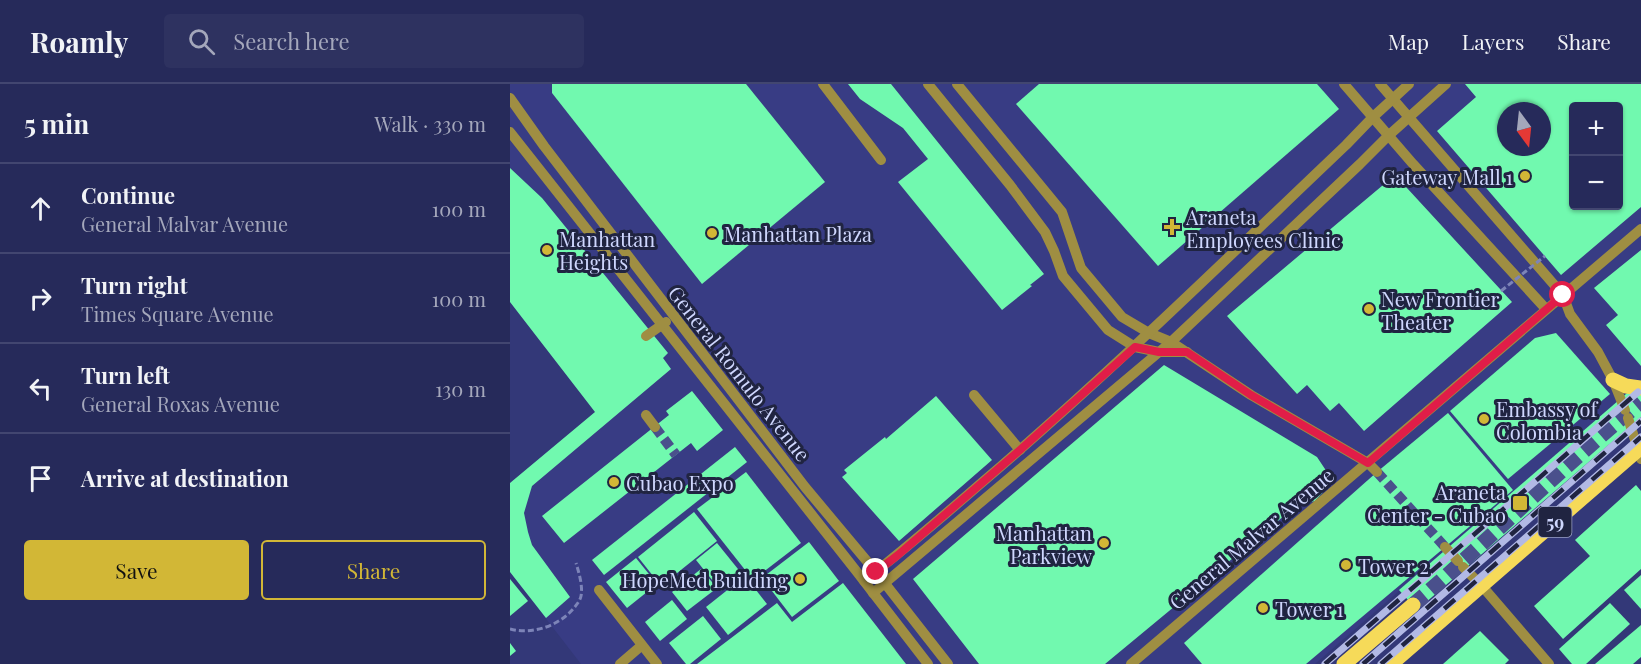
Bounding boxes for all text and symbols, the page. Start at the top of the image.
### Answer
search box [164,14,584,68]
text: Roamly [30,23,128,60]
icon: search [185,25,218,58]
text: Search here [233,26,350,56]
text: Map [1388,27,1429,55]
text: Layers [1462,27,1524,55]
text: Share [1557,27,1611,55]
north arrow [1497,102,1551,156]
map controls [1569,102,1623,210]
button: + [1569,102,1623,156]
text: 5 min [24,106,89,141]
text: Walk · 330 m [374,110,486,137]
button: − [1569,156,1623,210]
place label: Gateway Mall 1 [1381,163,1513,190]
marker: Gateway Mall 1 [1518,169,1532,183]
text: Continue [81,180,175,210]
icon: ahead [24,192,57,225]
text: 100 m [432,195,486,222]
place label: Araneta Employees Clinic [1185,203,1341,253]
text: General Malvar Avenue [81,210,288,237]
marker: Araneta Employees Clinic [1163,218,1181,236]
place label: Manhattan Plaza [724,220,872,247]
place label: Manhattan Heights [559,225,655,275]
marker: Manhattan Plaza [705,226,719,240]
marker: Manhattan Heights [540,243,554,257]
text: Turn right [81,270,187,300]
street label: General Romulo Avenue [663,280,817,466]
route start [1549,281,1575,307]
icon: right [24,282,57,315]
text: 100 m [432,285,486,312]
place label: New Frontier Theater [1381,285,1499,335]
text: Times Square Avenue [81,300,274,327]
marker: New Frontier Theater [1362,302,1376,316]
text: Turn left [81,360,170,390]
icon: left [24,372,57,405]
text: 130 m [435,375,486,402]
text: General Roxas Avenue [81,390,280,417]
place label: Embassy of Colombia [1496,395,1599,445]
marker: Embassy of Colombia [1477,412,1491,426]
street label: General Malvar Avenue [1163,461,1339,615]
icon: arrive [24,462,57,495]
text: Arrive at destination [81,463,289,493]
place label: Cubao Expo [626,469,734,496]
marker: Cubao Expo [607,475,621,489]
place label: Araneta Center - Cubao [1367,478,1506,528]
marker: Araneta Center - Cubao [1511,494,1529,512]
road number: 59 [1538,507,1572,537]
place label: Manhattan Parkview [996,519,1093,569]
marker: Manhattan Parkview [1097,536,1111,550]
button: Save [24,540,249,600]
button: Share [261,540,486,600]
place label: Tower 2 [1358,552,1429,579]
route end [862,558,888,584]
marker: Tower 2 [1339,558,1353,572]
place label: HopeMed Building [622,566,788,593]
marker: HopeMed Building [793,572,807,586]
place label: Tower 1 [1275,595,1344,622]
marker: Tower 1 [1256,601,1270,615]

